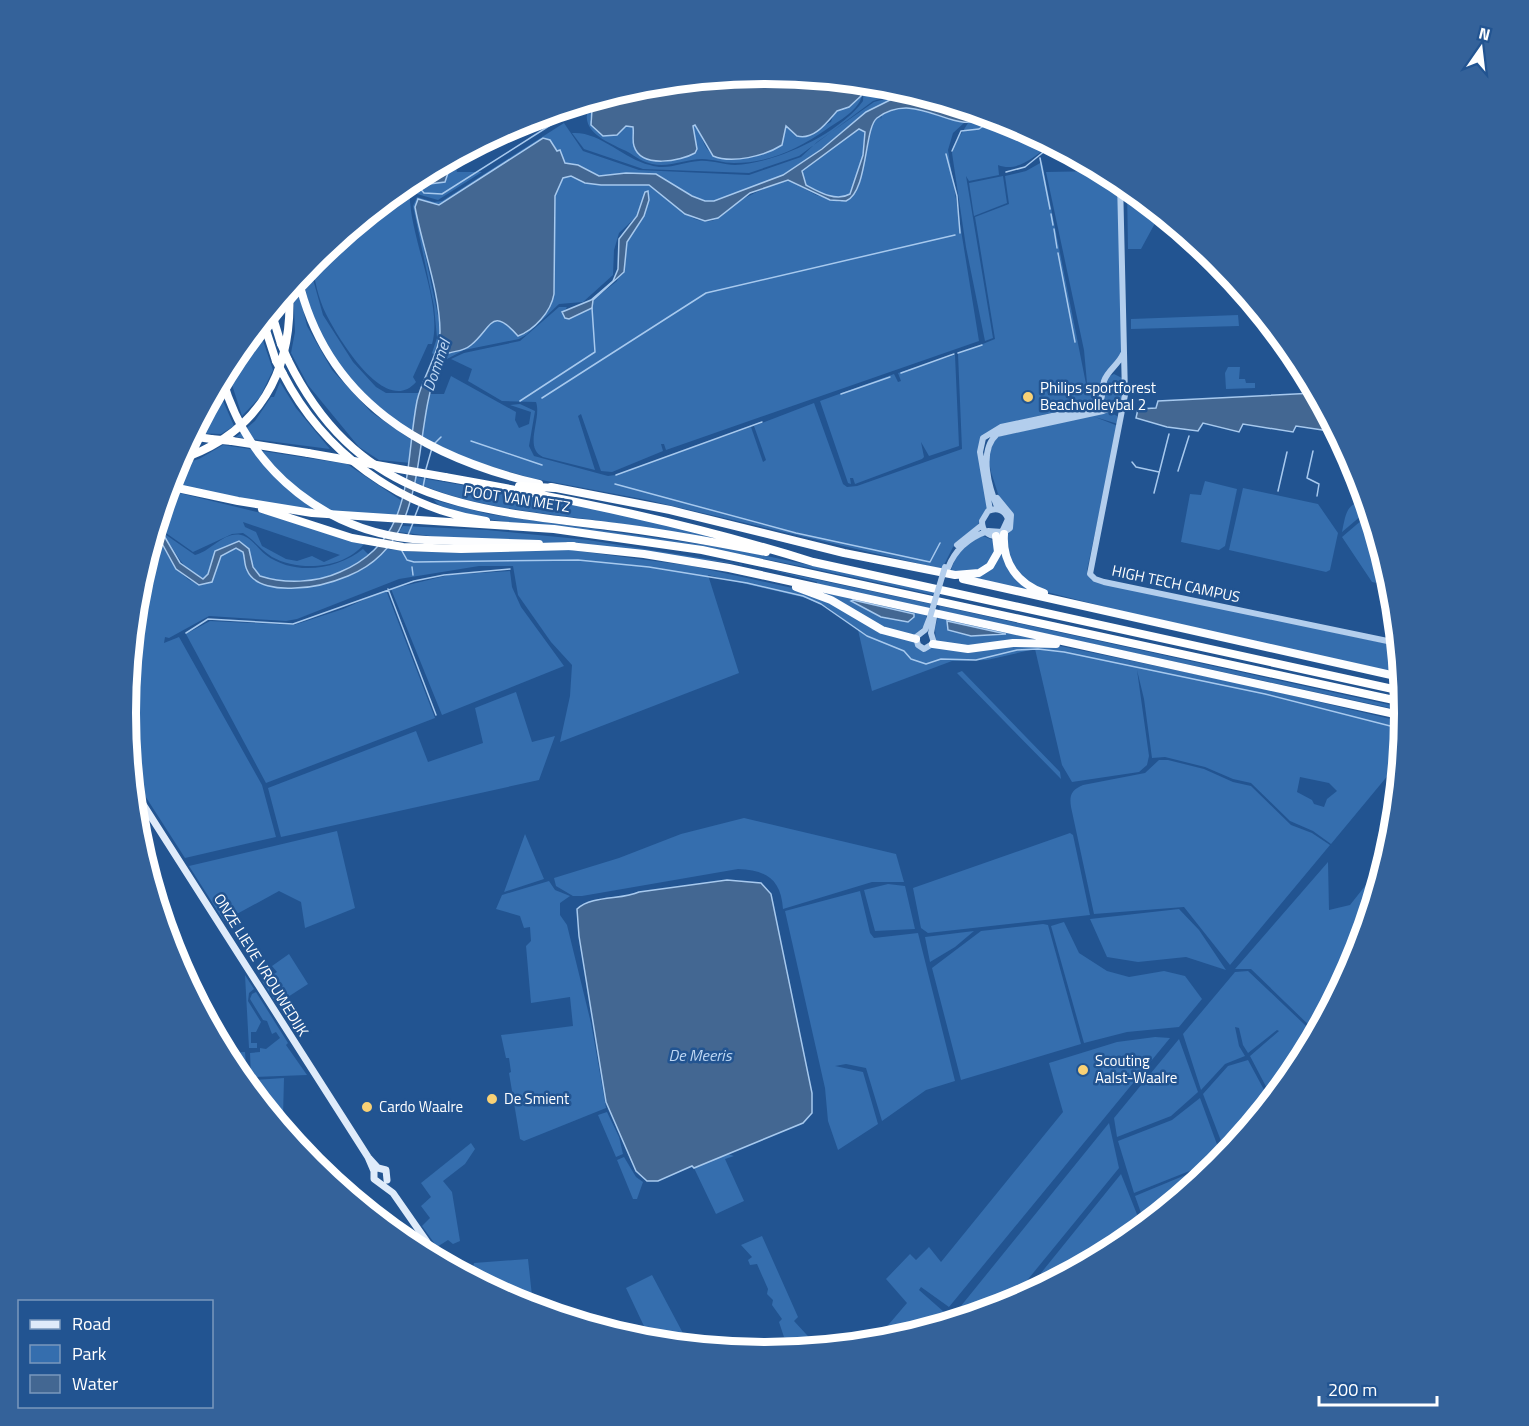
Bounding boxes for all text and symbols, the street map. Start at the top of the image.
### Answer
north arrow [1451,18,1511,78]
text: N [1476,20,1493,46]
water label: Dommel [416,334,457,394]
place label: Philips sportforest Beachvolleybal 2 [1040,376,1157,416]
marker: Philips sportforest Beachvolleybal 2 [1021,390,1035,404]
street label: POOT VAN METZ [462,479,572,518]
street label: HIGH TECH CAMPUS [1110,559,1242,608]
street label: ONZE LIEVE VROUWEDIJK [208,889,315,1041]
water label: De Meeris [668,1043,733,1067]
place label: Scouting Aalst-Waalre [1095,1049,1177,1089]
marker: Scouting Aalst-Waalre [1076,1063,1090,1077]
place label: De Smient [504,1087,570,1110]
marker: De Smient [485,1092,499,1106]
place label: Cardo Waalre [379,1095,463,1118]
marker: Cardo Waalre [360,1100,374,1114]
legend [18,1300,213,1408]
text: Road [72,1310,111,1337]
text: Park [72,1340,107,1367]
scale bar [1319,1369,1438,1407]
text: Water [72,1370,118,1397]
text: 200 m [1328,1376,1377,1403]

